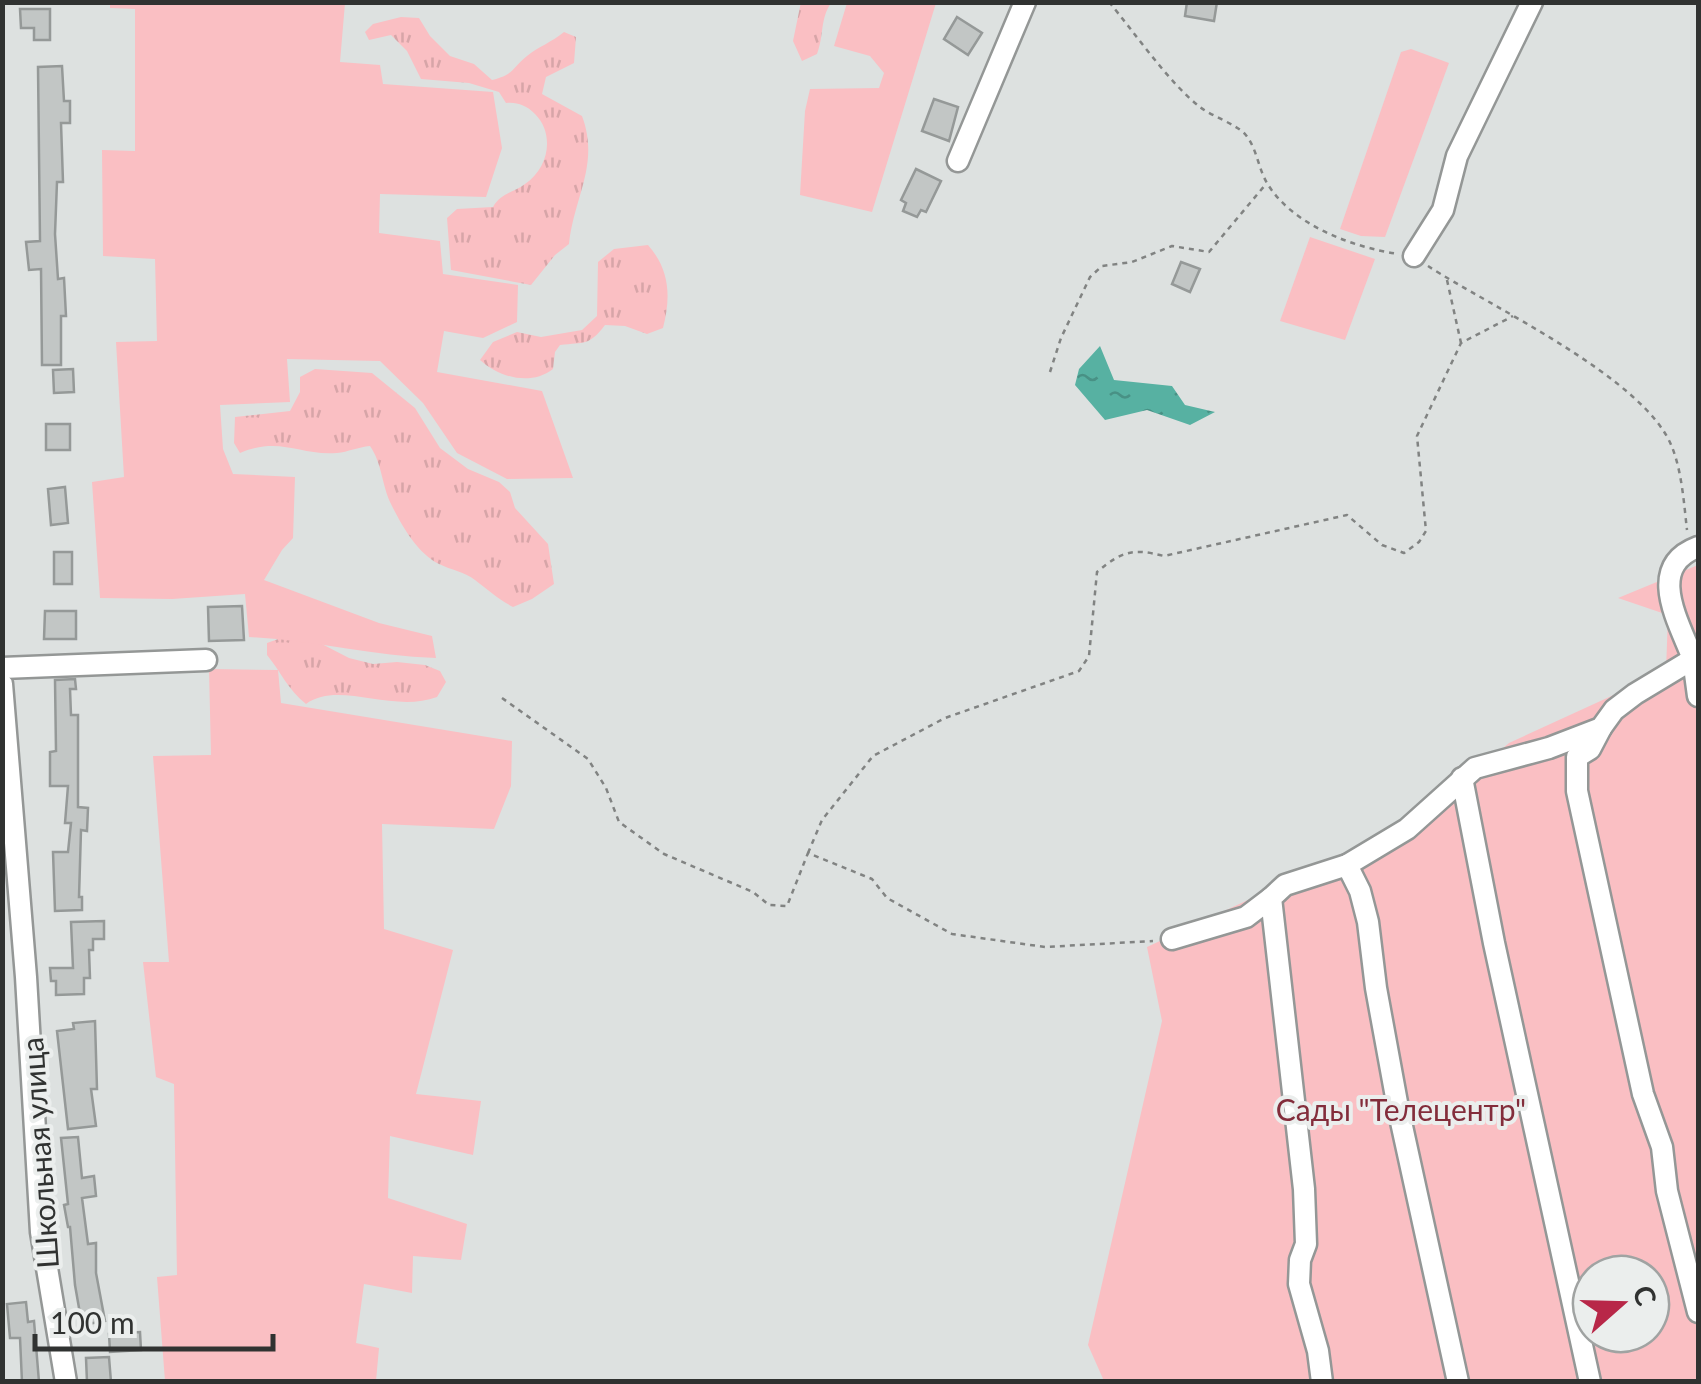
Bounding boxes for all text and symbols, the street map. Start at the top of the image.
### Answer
street label: Школьная улица [13,1036,65,1270]
park label: Сады "Телецентр" [1276,1091,1526,1127]
north arrow [1571,1254,1671,1354]
text: С [1626,1281,1665,1310]
scale bar [35,1289,272,1351]
text: 100 m [50,1304,135,1340]

